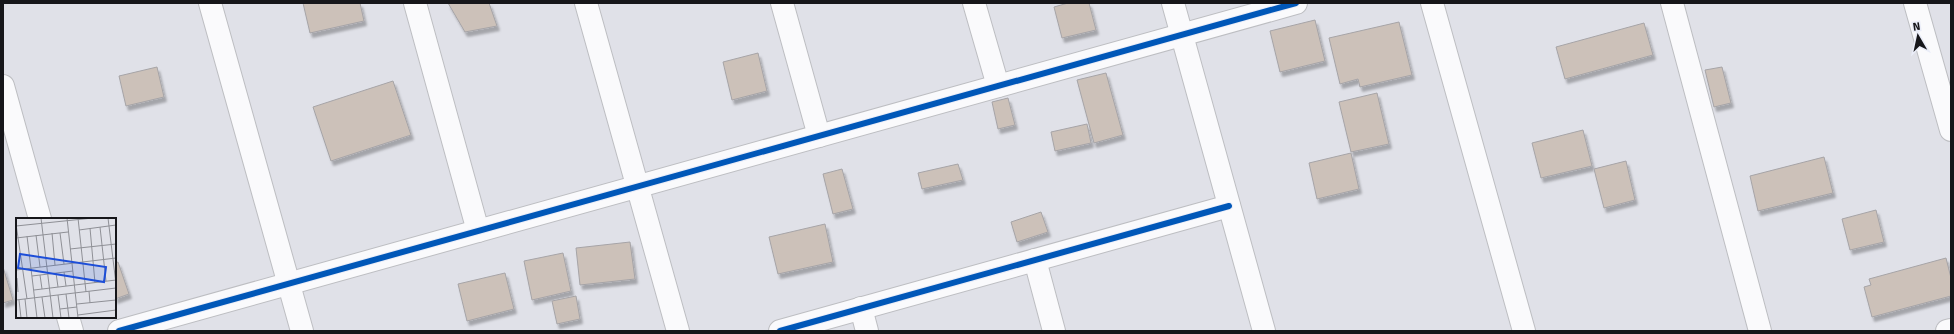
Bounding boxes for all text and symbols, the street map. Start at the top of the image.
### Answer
north arrow [1898,16,1938,56]
text: N [1912,20,1921,34]
inset map [16,218,116,318]

